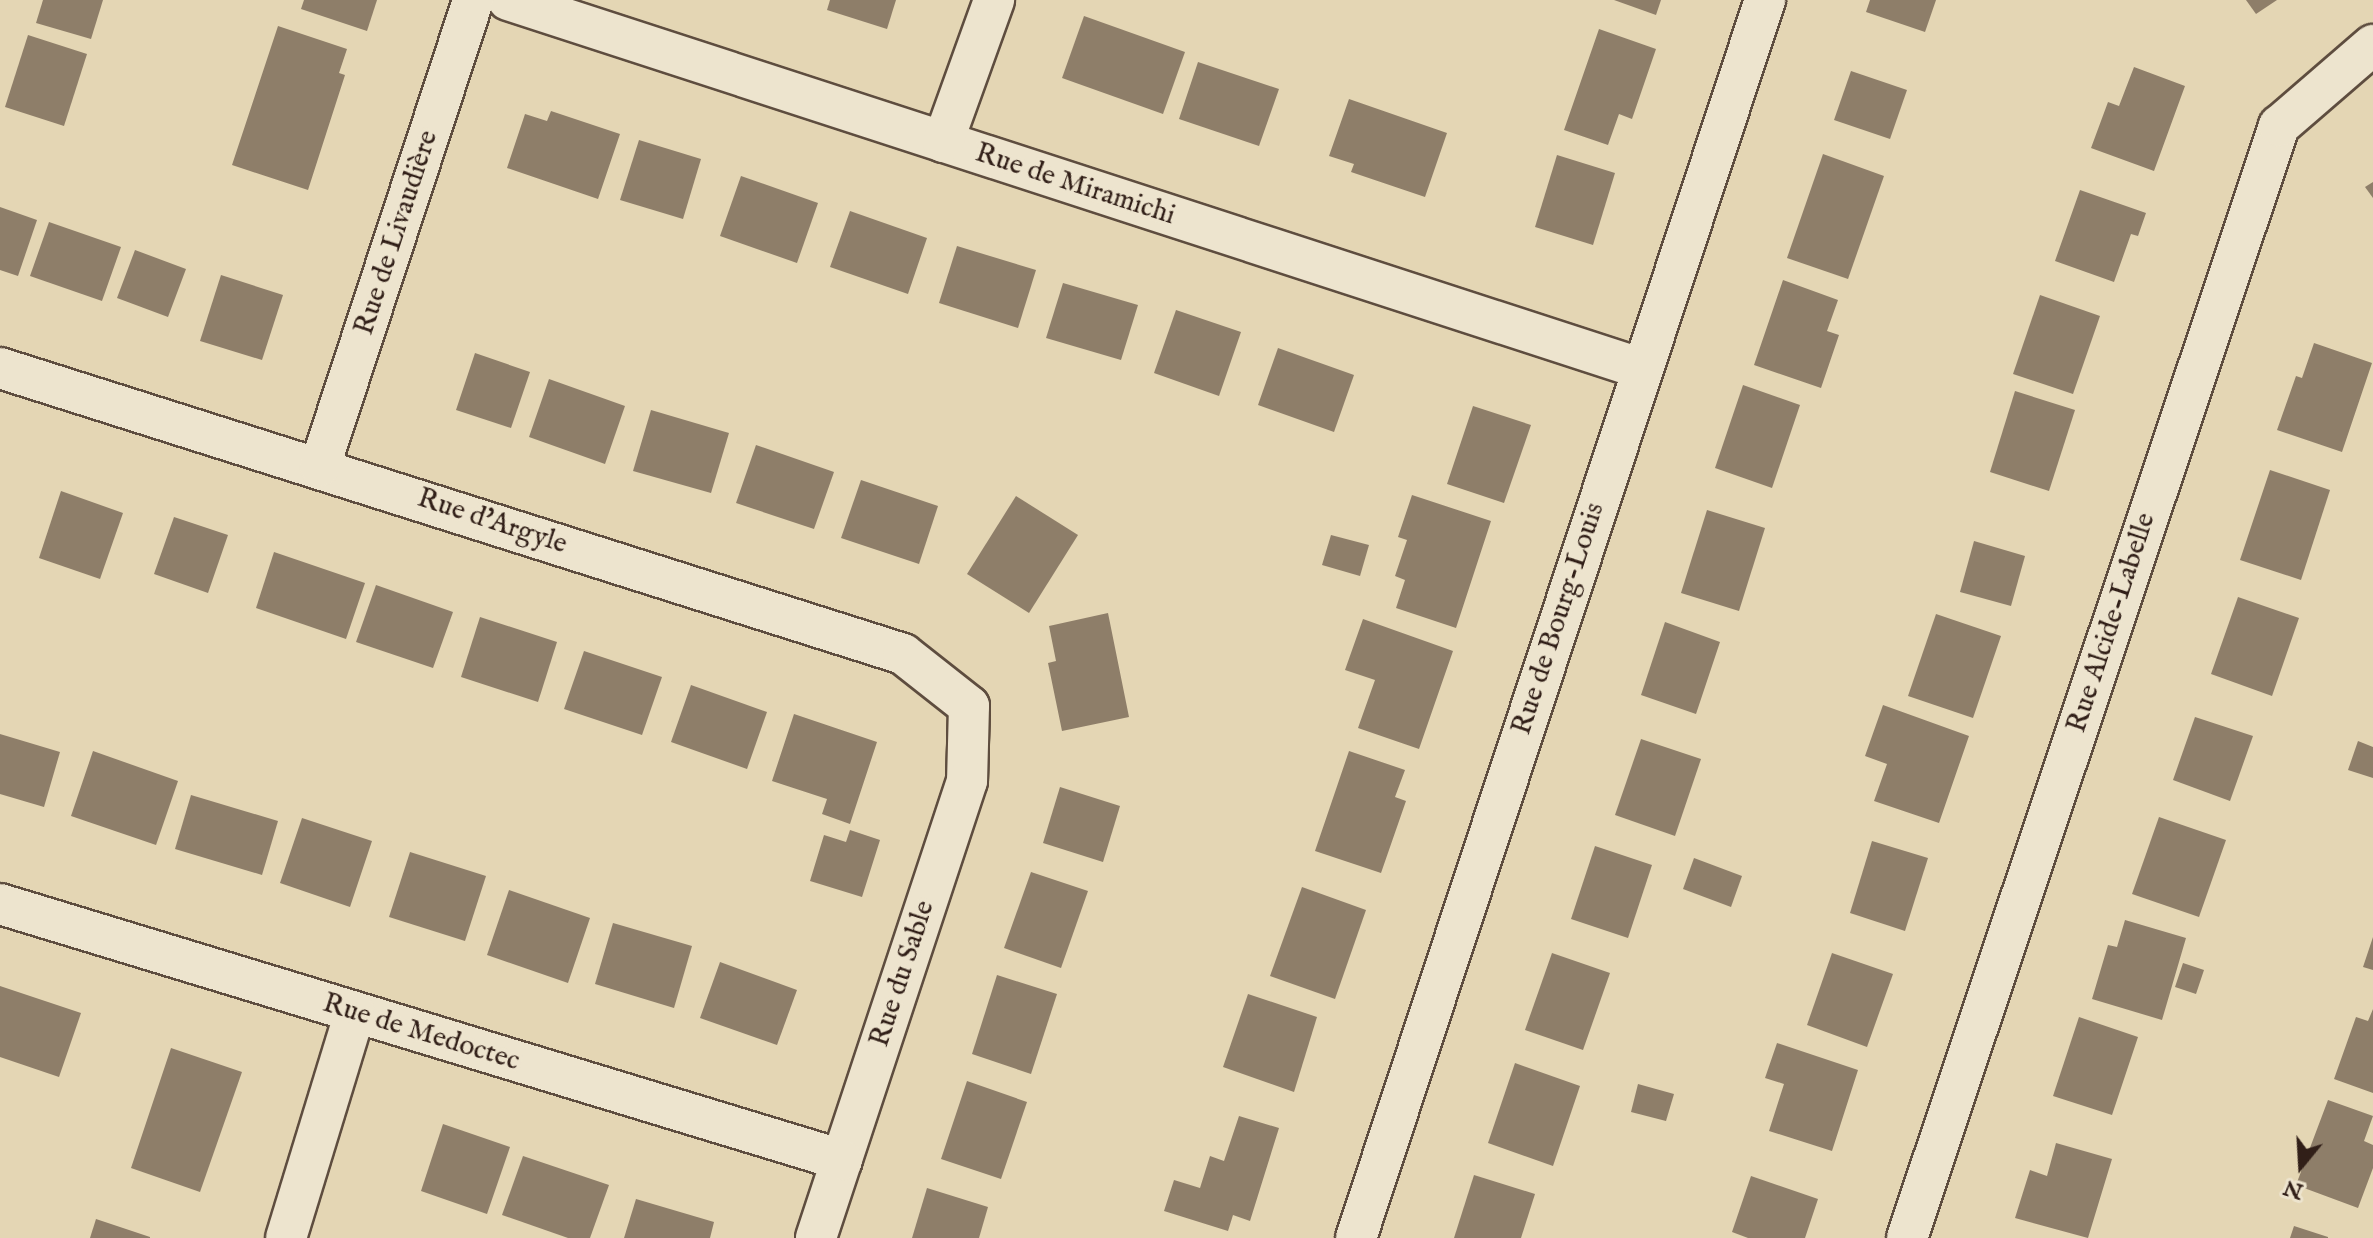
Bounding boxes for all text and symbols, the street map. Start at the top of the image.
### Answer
street label: Rue de Livaudière [348,127,446,339]
street label: Rue de Miramichi [971,137,1179,233]
street label: Rue d'Argyle [413,482,571,562]
street label: Rue de Bourg-Louis [1506,499,1612,739]
street label: Rue Alcide-Labelle [2061,509,2163,737]
street label: Rue du Sable [864,897,942,1051]
street label: Rue de Medoctec [319,987,523,1079]
north arrow [2261,1126,2341,1206]
text: N [2280,1173,2307,1205]

